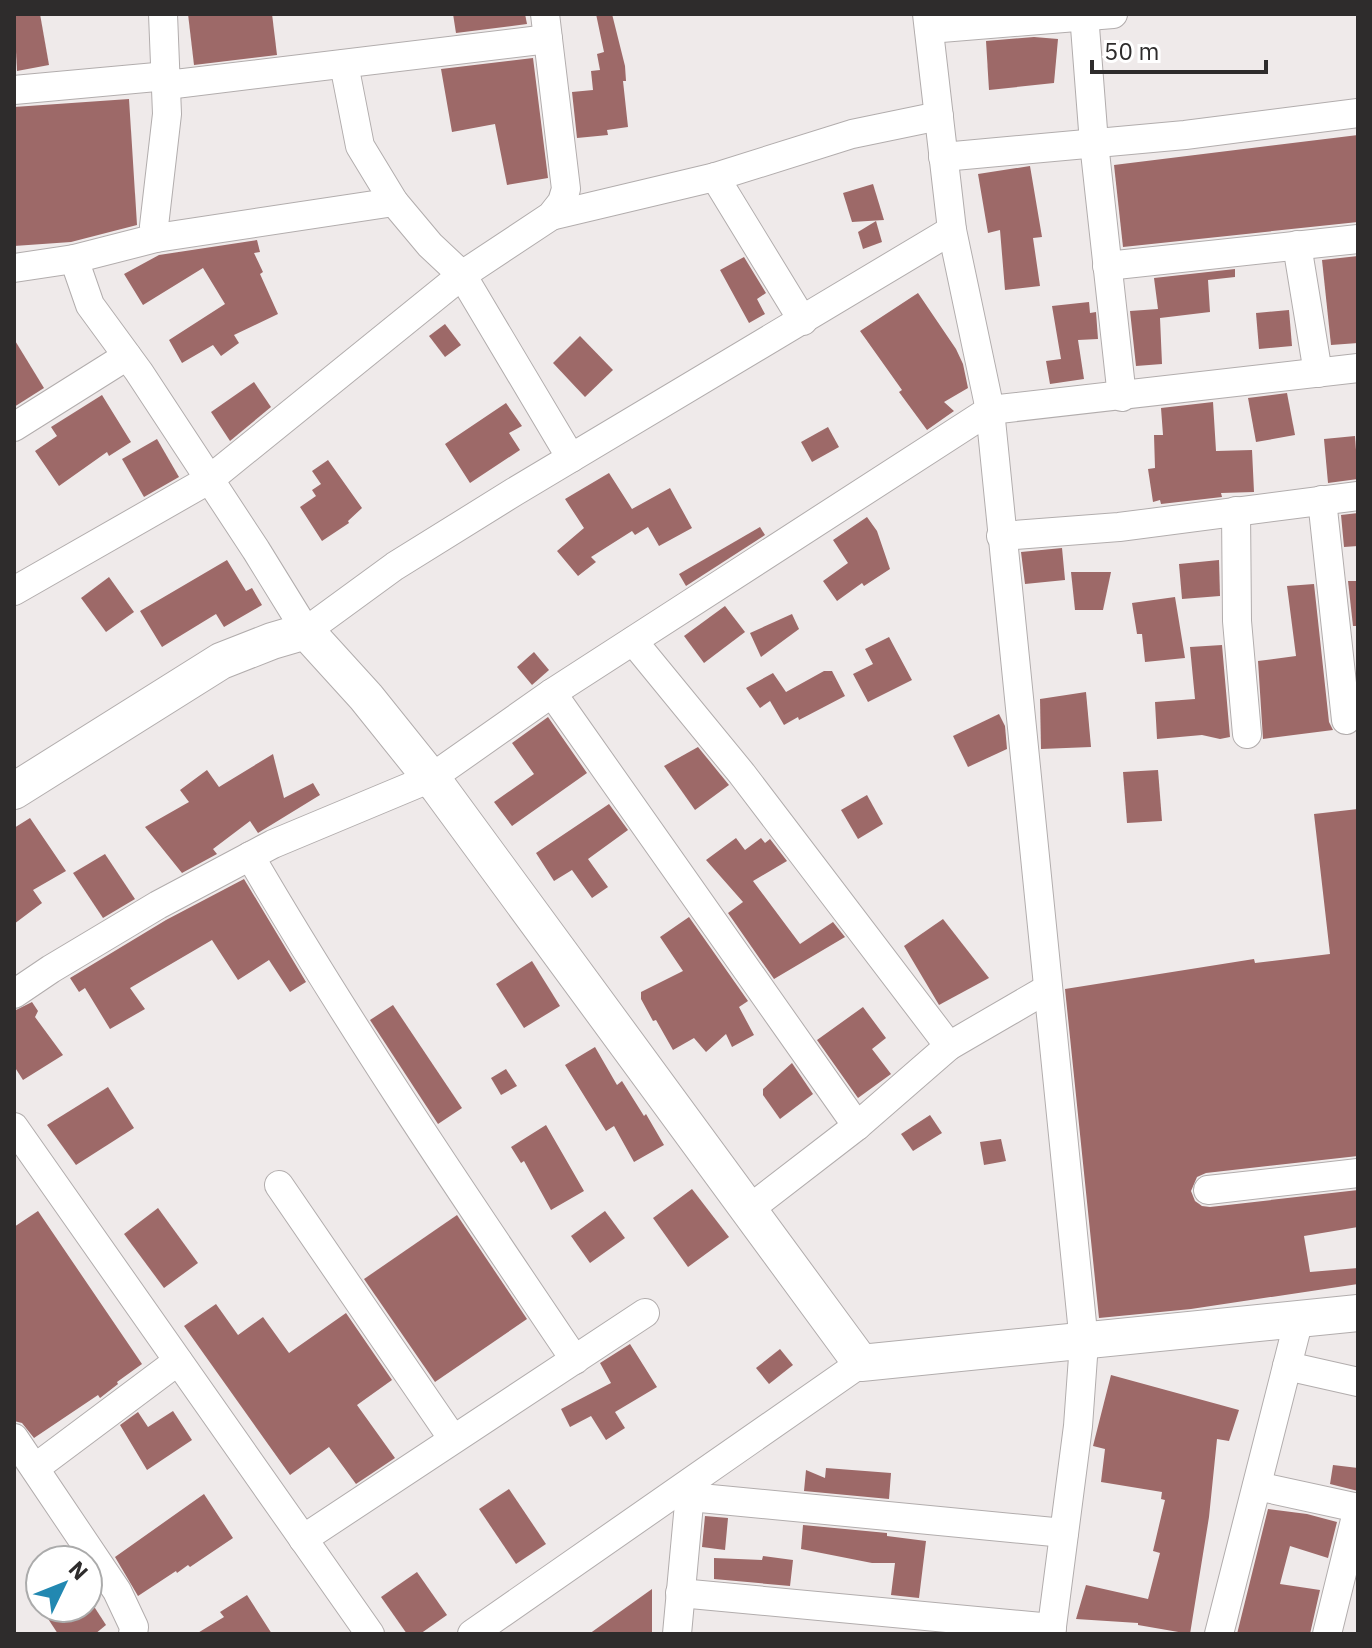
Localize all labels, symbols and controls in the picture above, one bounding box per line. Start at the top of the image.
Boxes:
scale bar [1092,24,1266,74]
text: 50 m [1104,35,1159,67]
north arrow [24,1544,104,1624]
text: N [63,1554,95,1586]

